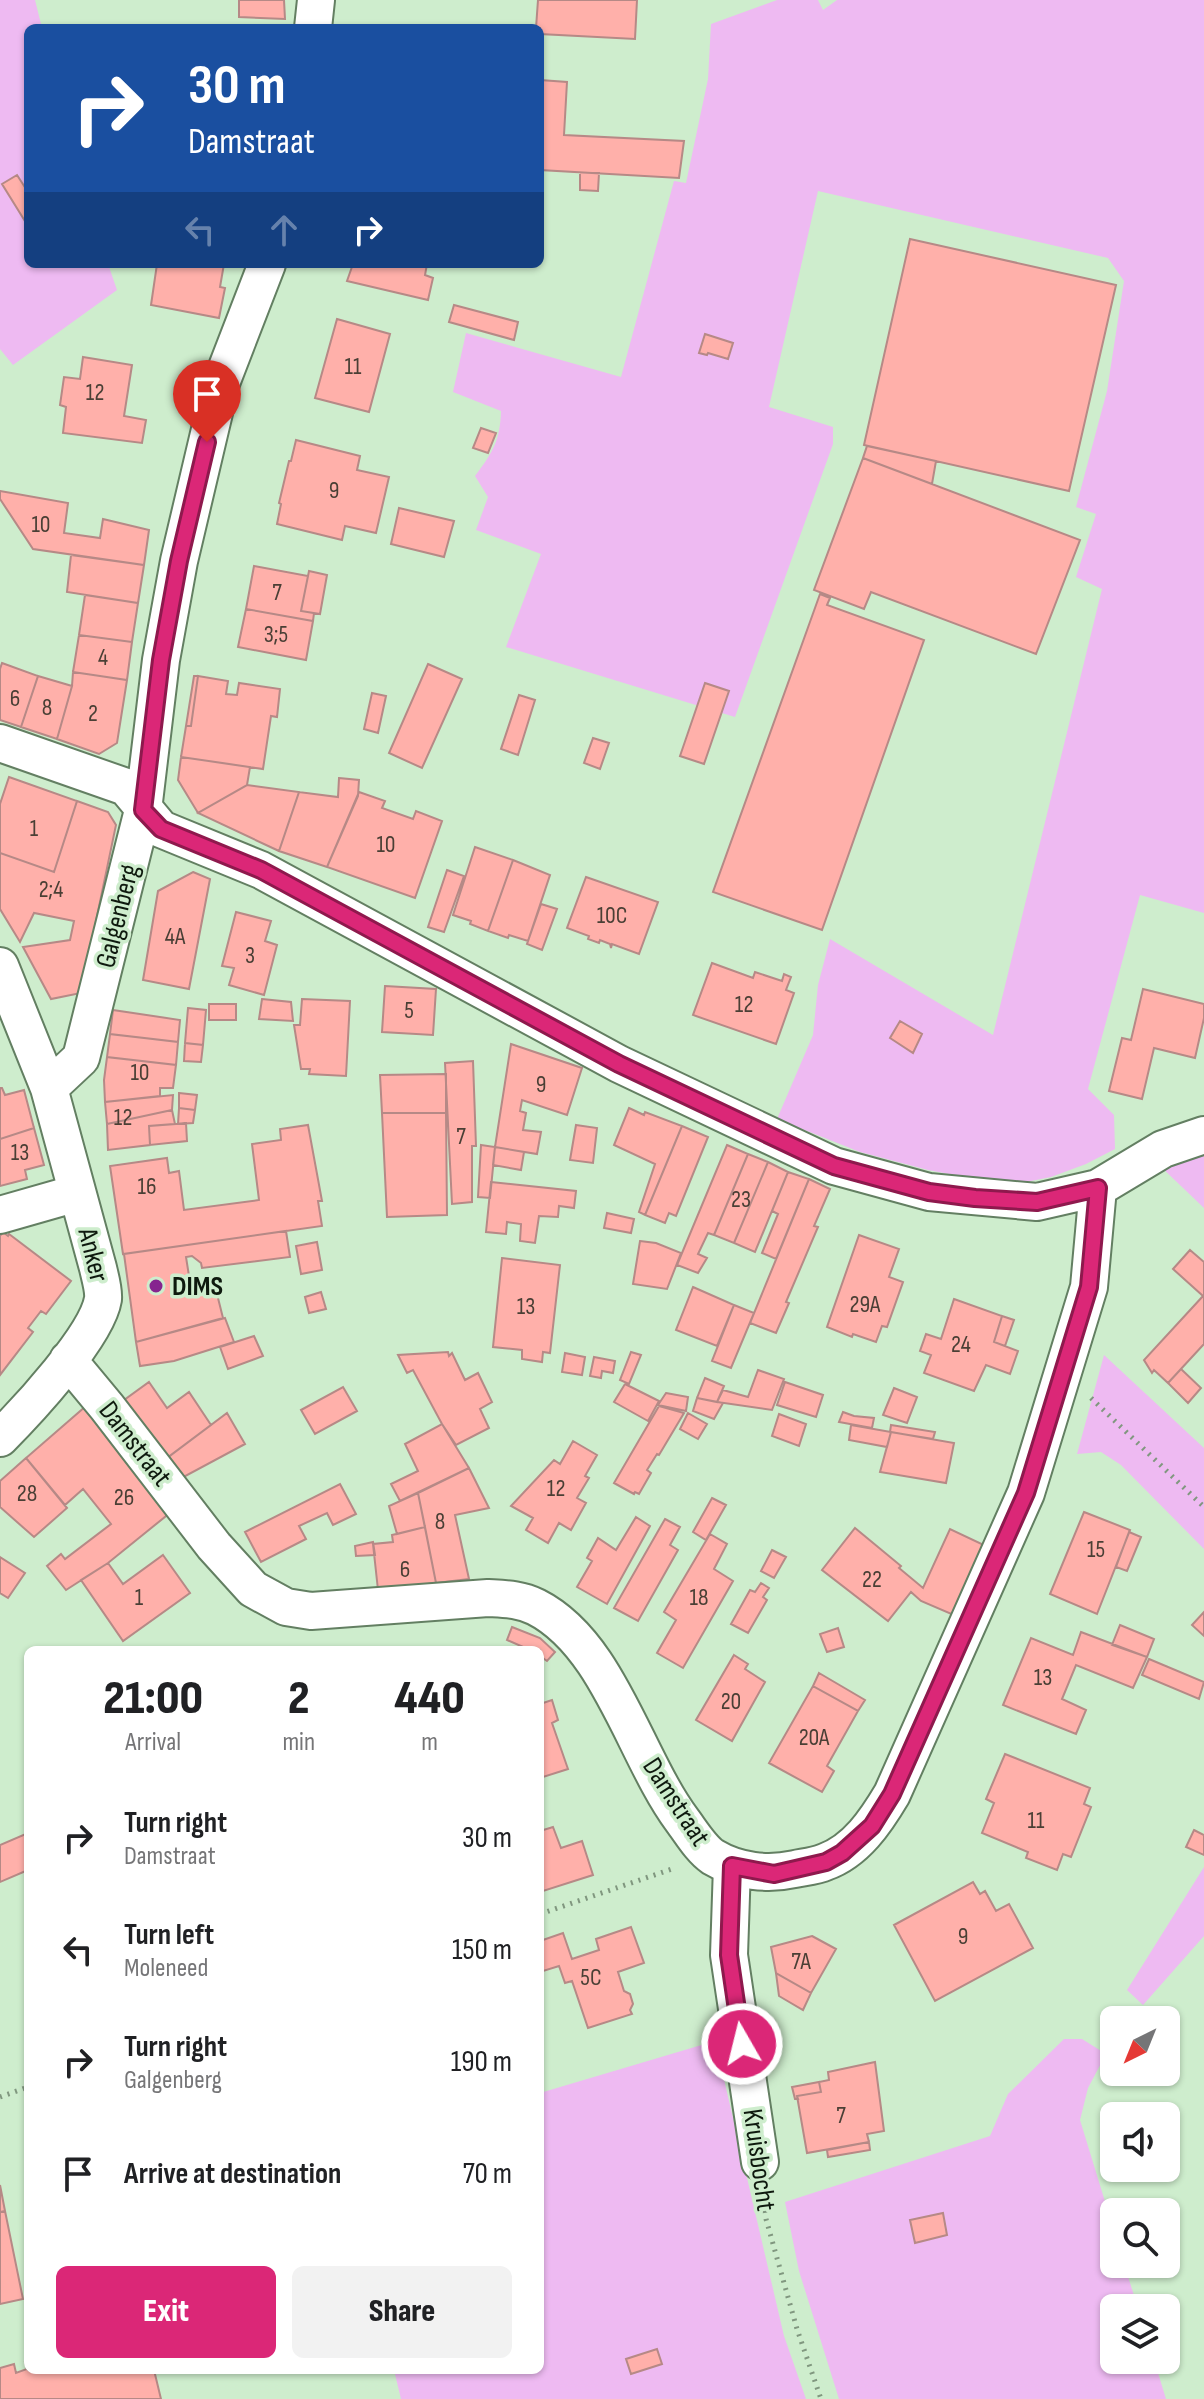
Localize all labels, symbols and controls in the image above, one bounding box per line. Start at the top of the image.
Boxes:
text: 30 m [188,53,286,120]
icon: right [56,56,160,160]
text: Damstraat [188,121,315,164]
icon: left [178,208,222,252]
icon: ahead [262,208,306,252]
icon: right [346,208,390,252]
house number: 11 [345,352,362,381]
pin [173,360,241,442]
icon: arrive [185,372,229,416]
house number: 12 [86,378,104,407]
house number: 9 [329,476,339,505]
house number: 10 [31,510,51,539]
house number: 7 [272,578,282,607]
house number: 3;5 [264,620,288,649]
house number: 4 [98,643,108,672]
house number: 6 [10,684,20,713]
house number: 8 [42,693,52,722]
house number: 2 [88,699,98,728]
house number: 1 [30,814,39,843]
house number: 10 [376,830,396,859]
street label: Galgenberg [89,861,147,971]
house number: 2;4 [39,875,63,904]
house number: 10C [597,901,627,930]
house number: 4A [165,922,186,951]
house number: 3 [245,941,255,970]
house number: 12 [735,990,753,1019]
house number: 5 [404,996,414,1025]
house number: 10 [130,1058,150,1087]
house number: 9 [536,1070,546,1099]
house number: 12 [114,1103,132,1132]
house number: 7 [456,1122,466,1151]
house number: 13 [11,1138,29,1167]
house number: 16 [138,1172,156,1201]
house number: 23 [731,1185,751,1214]
street label: Anker [70,1224,116,1285]
place label: DIMS [172,1270,223,1303]
marker: DIMS [147,1277,165,1295]
house number: 29A [850,1290,881,1319]
house number: 13 [517,1292,535,1321]
house number: 24 [951,1330,971,1359]
street label: Damstraat [92,1395,178,1493]
house number: 12 [547,1474,565,1503]
house number: 28 [17,1479,37,1508]
house number: 26 [114,1483,134,1512]
house number: 8 [435,1507,445,1536]
house number: 15 [1087,1535,1105,1564]
house number: 6 [400,1555,410,1584]
house number: 22 [862,1565,882,1594]
house number: 1 [135,1583,144,1612]
house number: 18 [690,1583,708,1612]
house number: 13 [1034,1663,1052,1692]
text: 21:00 [103,1670,203,1727]
text: 2 [288,1670,309,1727]
text: 440 [394,1670,465,1727]
house number: 20 [721,1687,741,1716]
house number: 20A [799,1723,830,1752]
text: Arrival [125,1727,181,1758]
text: min [282,1727,315,1758]
text: m [421,1727,438,1758]
street label: Damstraat [635,1752,717,1852]
text: Turn right [124,1805,227,1841]
house number: 11 [1028,1806,1045,1835]
icon: right [56,1816,100,1860]
text: 30 m [462,1820,512,1856]
text: Damstraat [124,1841,216,1872]
text: Turn left [124,1917,214,1953]
house number: 9 [958,1922,968,1951]
icon: left [56,1928,100,1972]
text: 150 m [452,1932,512,1968]
house number: 7A [791,1947,811,1976]
text: Moleneed [124,1953,208,1984]
house number: 5C [580,1963,602,1992]
position arrow [700,2002,784,2086]
north arrow [1100,2006,1180,2086]
map controls [1100,2006,1180,2374]
text: Turn right [124,2029,227,2065]
icon: right [56,2040,100,2084]
text: 190 m [451,2044,512,2080]
text: Galgenberg [124,2065,222,2096]
house number: 7 [836,2101,846,2130]
button: sound [1100,2102,1180,2182]
street label: Kruisbocht [736,2107,782,2213]
icon: arrive [56,2152,100,2196]
text: Arrive at destination [124,2156,341,2192]
text: 70 m [463,2156,512,2192]
button: search [1100,2198,1180,2278]
button: Exit [56,2266,276,2358]
button: Share [292,2266,512,2358]
button: layers [1100,2294,1180,2374]

